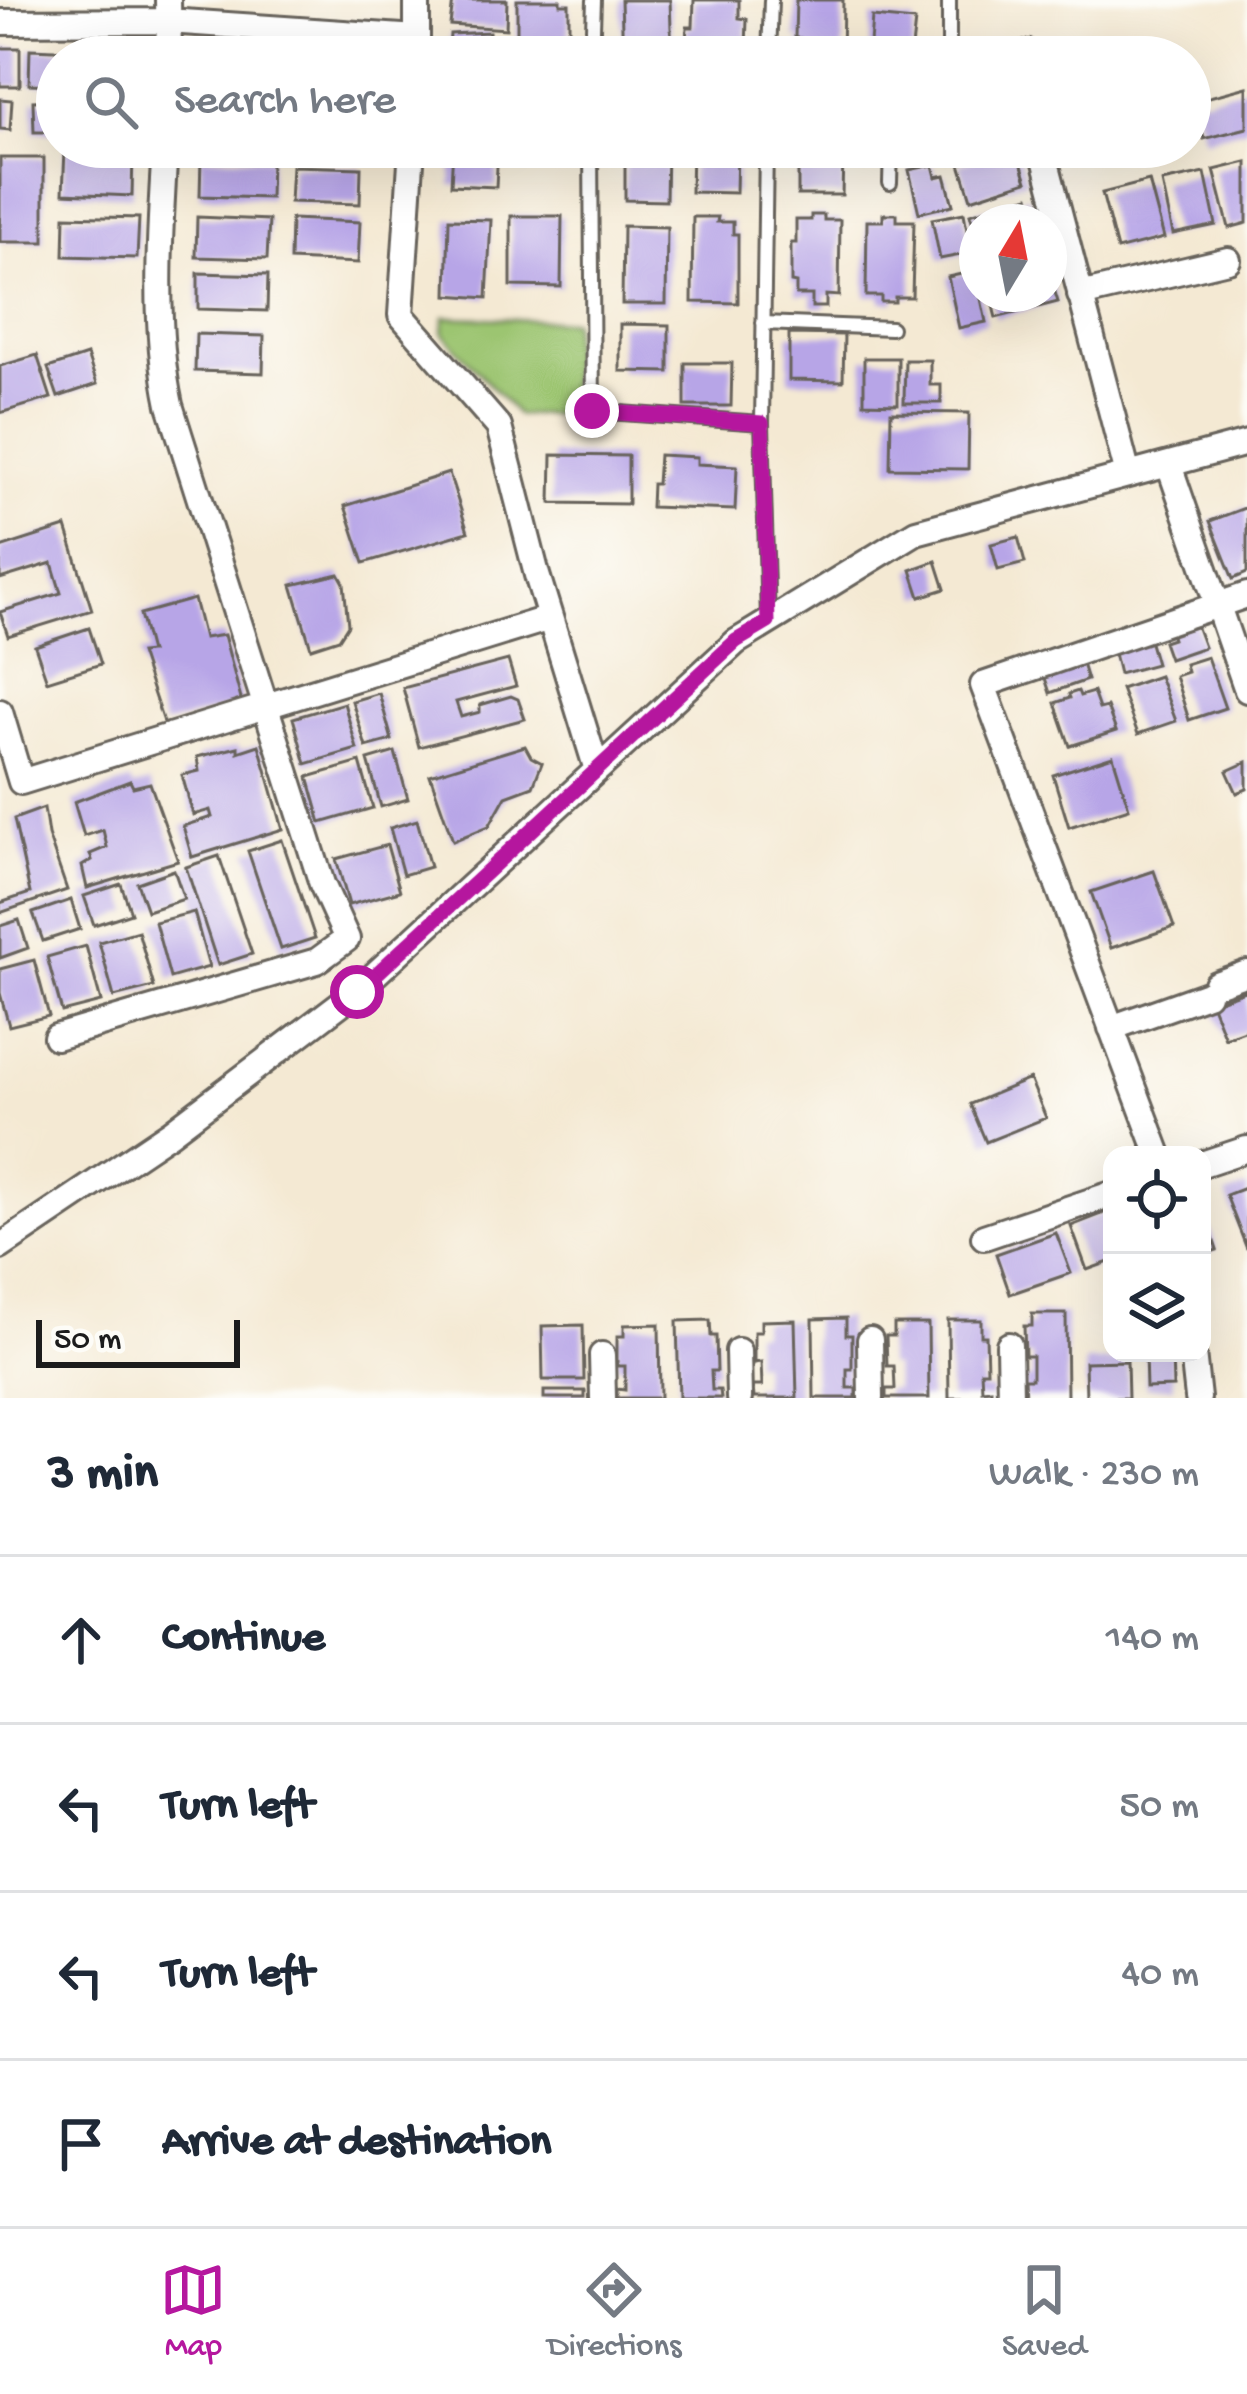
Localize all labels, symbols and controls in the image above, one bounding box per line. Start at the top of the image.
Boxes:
search box [36,36,1211,168]
icon: search [78,69,144,135]
text: Search here [174,76,396,129]
north arrow [959,204,1067,312]
route end [565,384,619,438]
route start [330,965,384,1019]
map controls [1103,1146,1211,1362]
button: locate [1103,1146,1211,1254]
button: layers [1103,1254,1211,1362]
scale bar [36,1314,240,1367]
text: 50 m [54,1322,121,1360]
text: 3 min [48,1446,158,1506]
text: Walk · 230 m [989,1453,1199,1499]
icon: ahead [48,1607,114,1673]
text: Continue [162,1613,325,1666]
text: 140 m [1106,1617,1199,1663]
icon: left [48,1775,114,1841]
text: Turn left [162,1781,314,1834]
text: 50 m [1119,1785,1199,1831]
icon: left [48,1943,114,2009]
text: Turn left [162,1949,314,2002]
text: 40 m [1121,1953,1199,1999]
icon: arrive [48,2111,114,2177]
text: Arrive at destination [162,2117,551,2170]
tab: Map [160,2257,226,2367]
tab: Directions [547,2257,681,2367]
tab: Saved [1002,2257,1087,2367]

